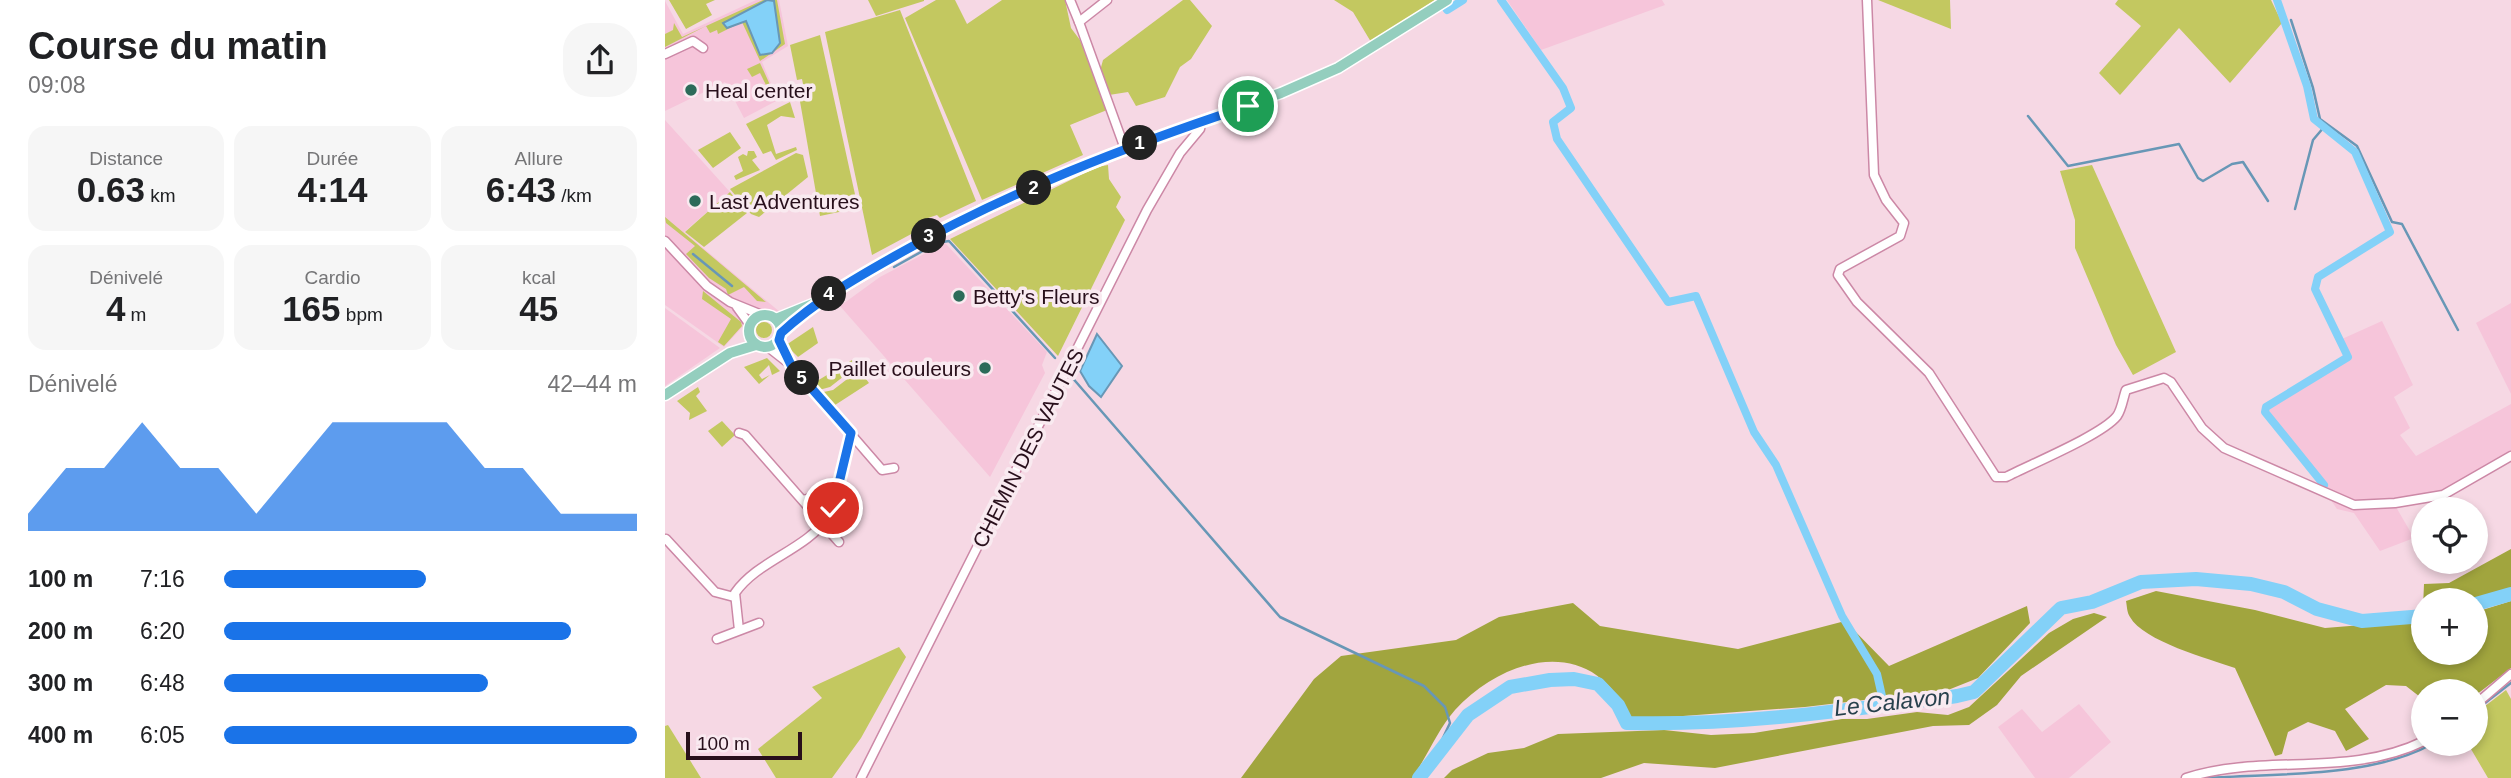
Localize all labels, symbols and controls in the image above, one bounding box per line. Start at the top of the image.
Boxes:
button: share [563,23,637,97]
text: Course du matin [28,25,328,67]
text: 09:08 [28,72,86,98]
pin [1218,76,1278,136]
place label: Heal center [705,79,812,102]
marker: Heal center [683,82,699,98]
icon: arrive [1229,87,1267,125]
pin: 1 [1123,125,1157,160]
text: 1 [1134,132,1145,153]
text: Distance [89,148,163,169]
text: Durée [307,148,358,169]
text: Allure [515,148,563,169]
text: 0.63 [77,170,145,209]
text: 4:14 [297,170,368,209]
text: 6:43 [486,170,556,209]
pin: 2 [1017,170,1051,206]
text: 2 [1028,177,1039,198]
text: km [145,185,176,206]
text: /km [556,185,592,206]
place label: Last Adventures [709,190,860,213]
marker: Last Adventures [687,193,703,209]
pin: 3 [911,218,947,254]
text: 3 [923,225,934,246]
text: Dénivelé [89,267,163,288]
text: Cardio [305,267,360,288]
text: kcal [522,267,556,288]
pin: 4 [811,276,847,312]
text: 4 [823,283,834,304]
place label: Betty's Fleurs [973,285,1100,308]
marker: Betty's Fleurs [951,288,967,304]
text: 4 [106,289,125,328]
text: 165 [282,289,341,328]
text: 45 [519,289,558,328]
text: m [125,304,146,325]
text: bpm [341,304,383,325]
street label: CHEMIN DES VAUTES [968,345,1088,551]
place label: Paillet couleurs [829,357,971,380]
pin: 5 [785,360,819,396]
marker: Paillet couleurs [977,360,993,376]
text: 5 [796,367,807,388]
text: Dénivelé [28,371,118,397]
text: 42–44 m [547,371,637,397]
pin [803,478,863,538]
icon: check [814,489,852,527]
map controls [2411,497,2488,756]
button: locate [2411,497,2488,574]
text: 100 m [28,566,93,592]
text: 7:16 [140,566,185,592]
button: + [2411,588,2488,665]
text: 200 m [28,618,93,644]
text: 6:20 [140,618,185,644]
text: 300 m [28,670,93,696]
text: 6:48 [140,670,185,696]
button: − [2411,679,2488,756]
water label: Le Calavon [1833,683,1951,721]
text: 400 m [28,722,93,748]
text: 6:05 [140,722,185,748]
scale bar [686,729,801,761]
text: 100 m [697,733,750,754]

